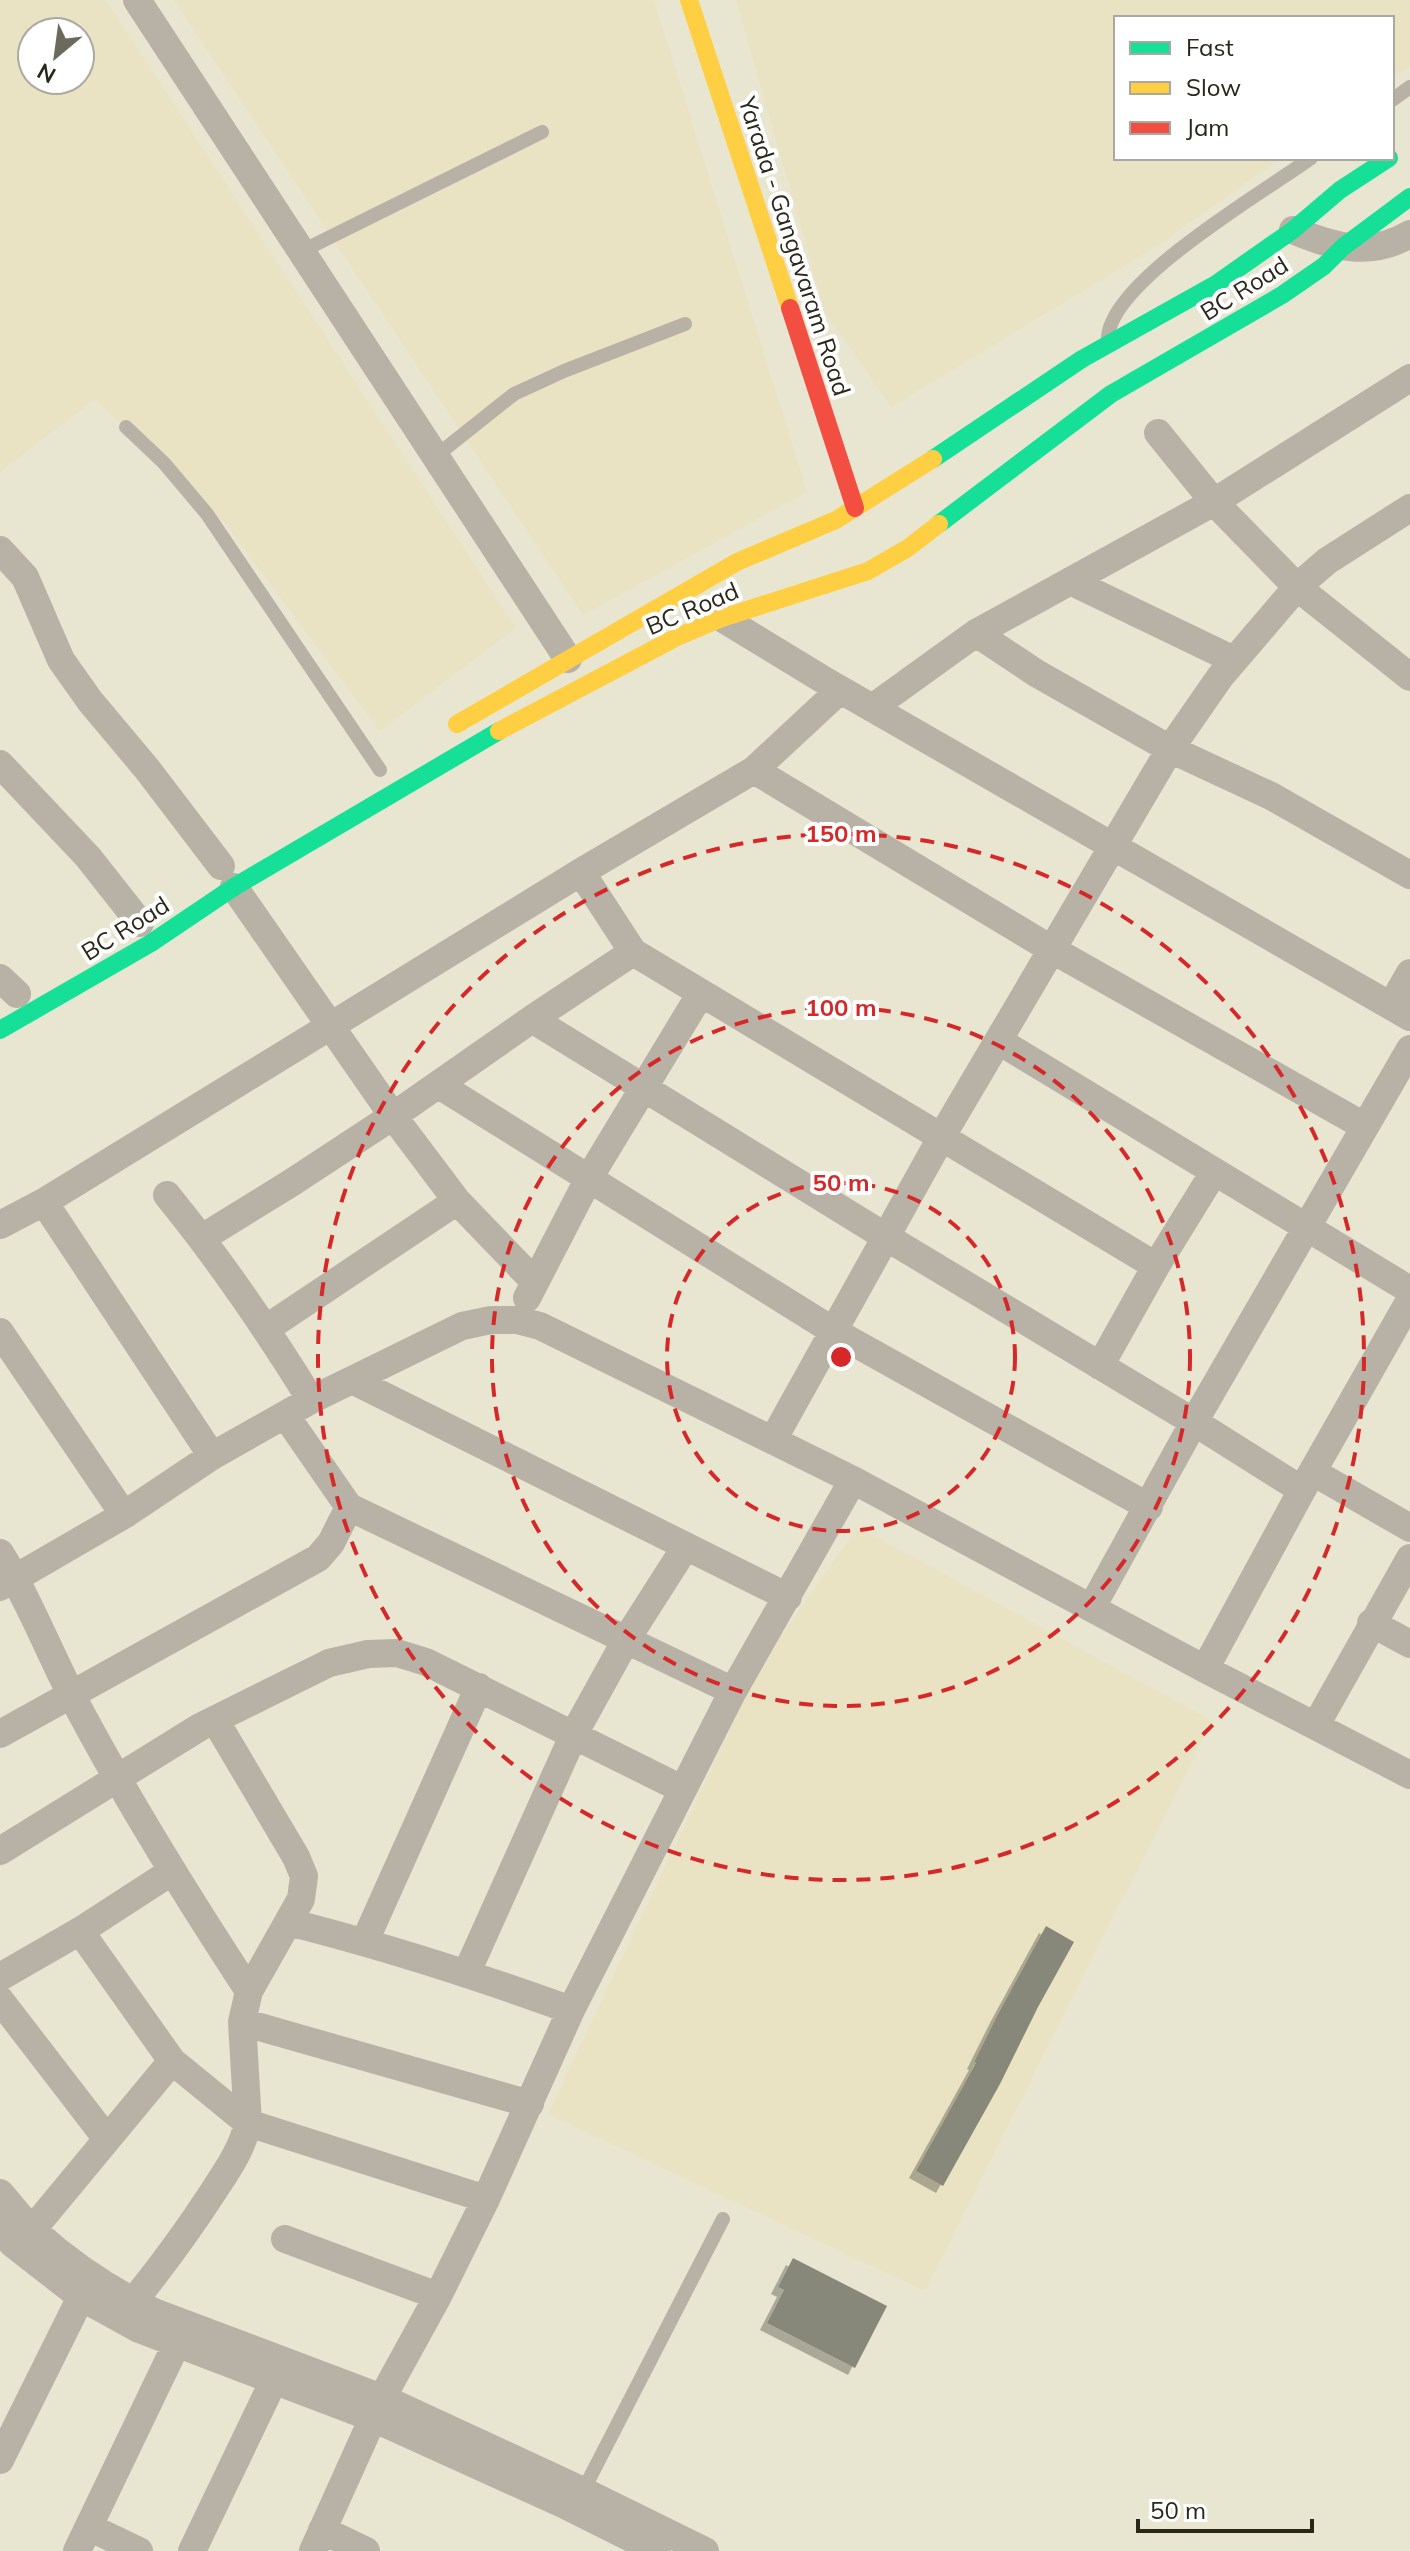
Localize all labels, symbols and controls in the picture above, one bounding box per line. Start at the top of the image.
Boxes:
north arrow [16,16,96,96]
legend [1114,16,1394,160]
text: Fast [1186,32,1234,62]
text: N [32,57,60,90]
text: Slow [1186,72,1241,102]
street label: Yarada - Gangavaram Road [732,92,858,399]
text: Jam [1186,112,1229,142]
street label: BC Road [1195,249,1293,327]
street label: BC Road [641,575,743,641]
text: 150 m [805,818,877,848]
street label: BC Road [76,889,174,967]
text: 100 m [805,992,877,1022]
text: 50 m [813,1167,869,1197]
centre of rings [827,1343,855,1371]
scale bar [1138,2483,1312,2533]
text: 50 m [1150,2495,1206,2525]

